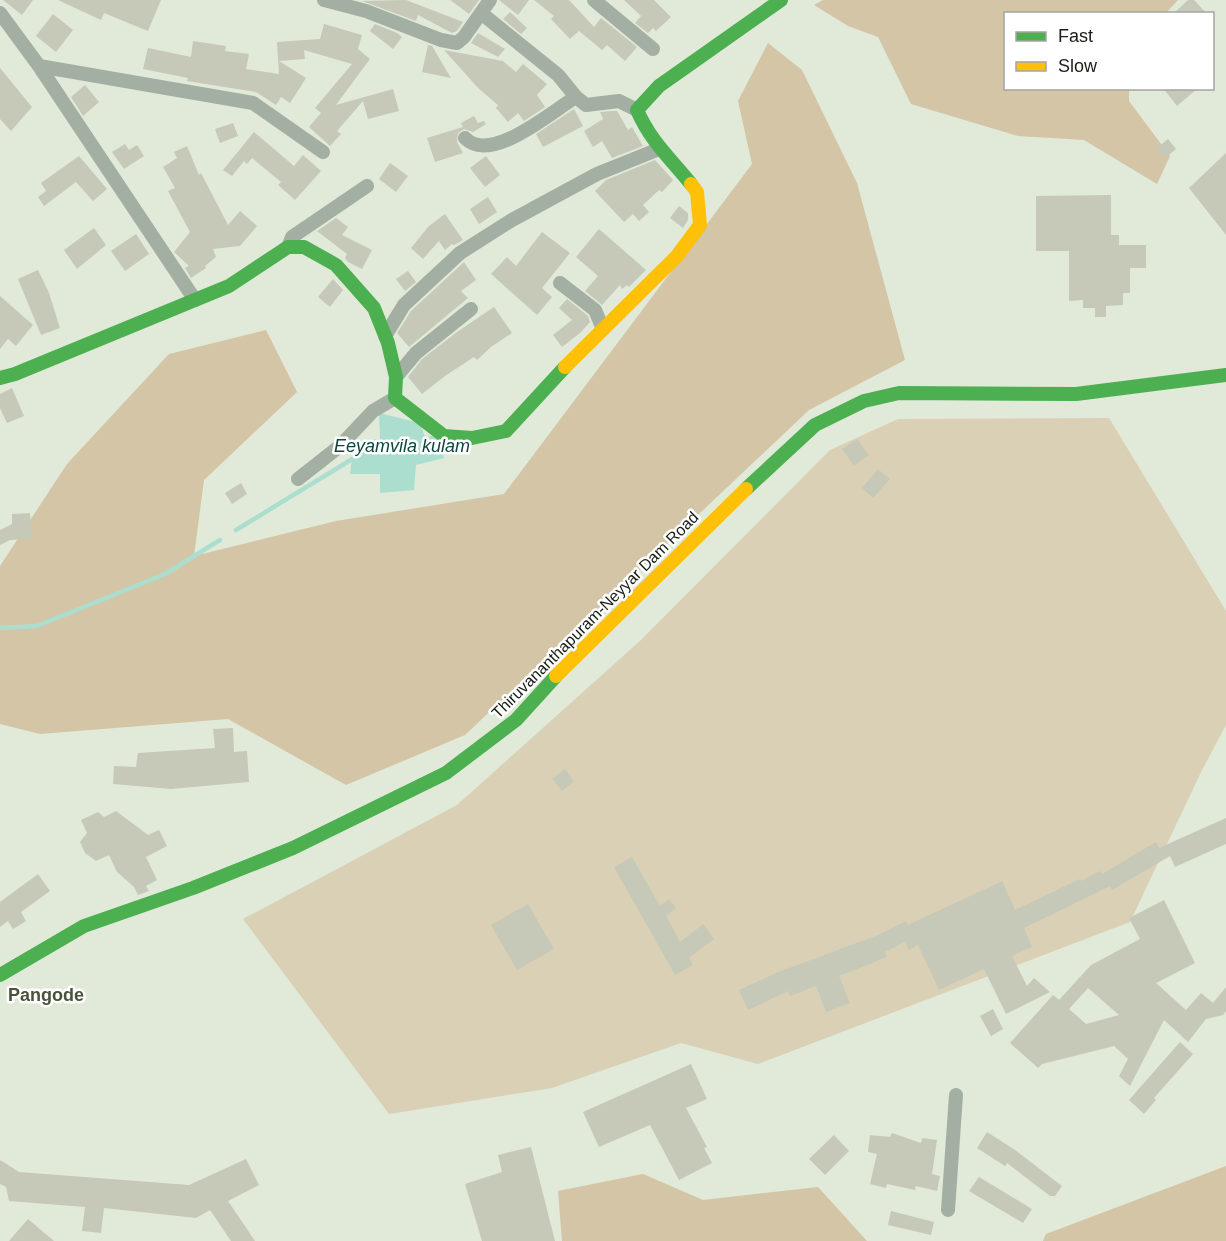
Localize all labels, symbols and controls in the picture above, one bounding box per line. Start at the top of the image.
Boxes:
legend [1004,12,1214,90]
text: Fast [1058,26,1093,46]
text: Slow [1058,56,1098,76]
water label: Eeyamvila kulam [334,436,470,456]
street label: Thiruvananthapuram-Neyyar Dam Road [488,508,702,722]
district label: Pangode [8,985,84,1005]

